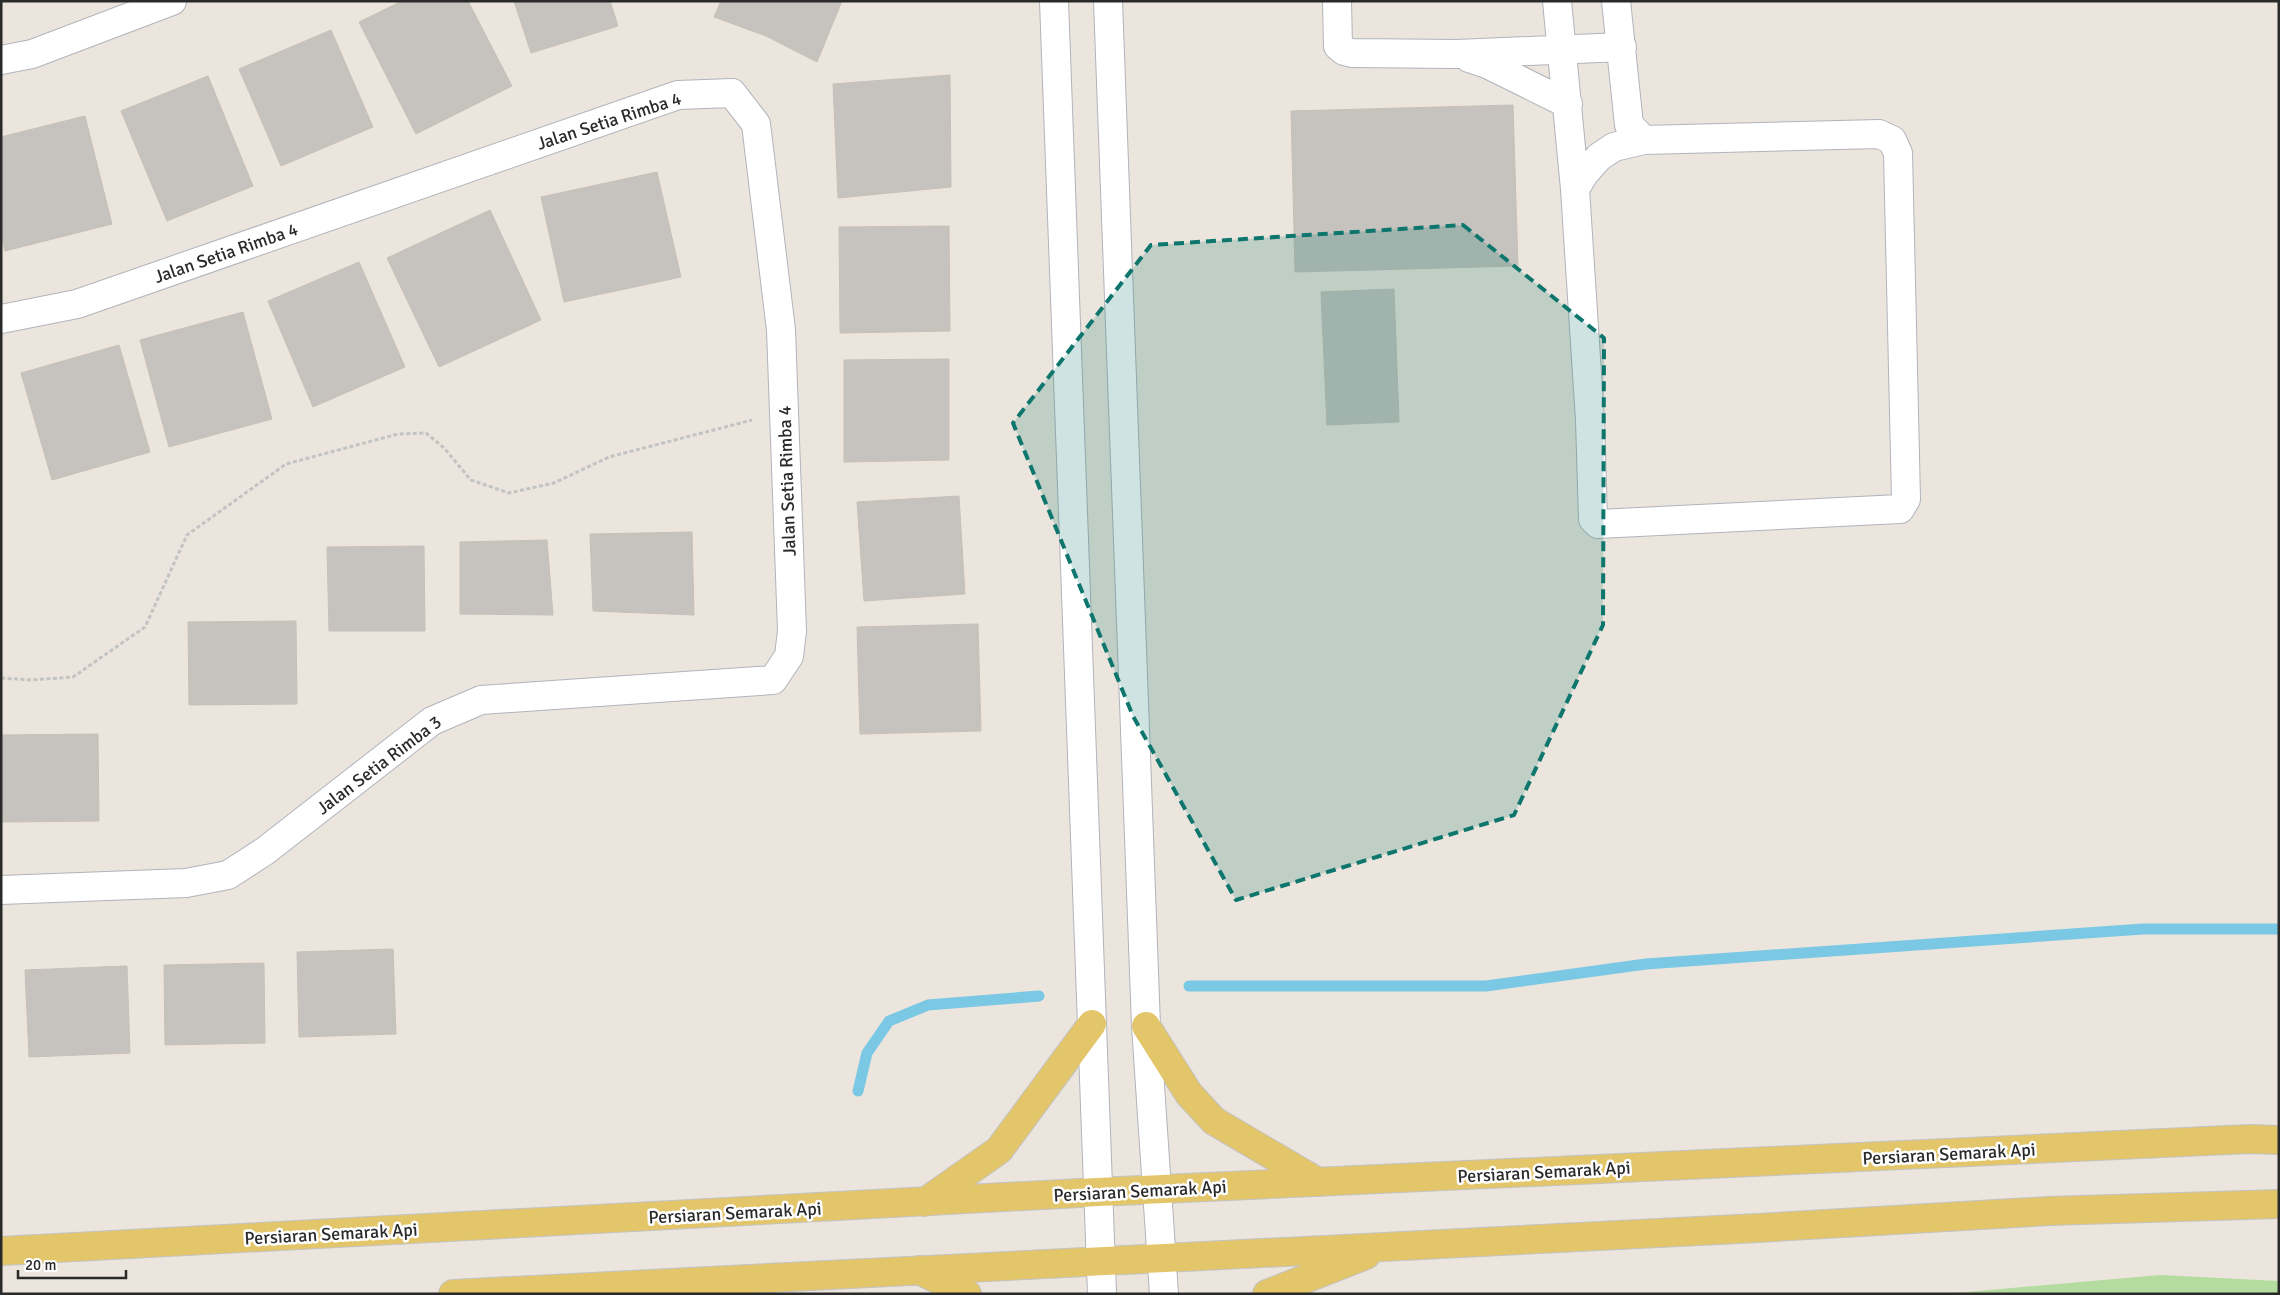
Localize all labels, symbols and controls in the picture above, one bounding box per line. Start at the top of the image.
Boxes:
street label: Jalan Setia Rimba 4 [534,87,684,155]
street label: Jalan Setia Rimba 4 [151,218,301,288]
street label: Jalan Setia Rimba 4 [773,405,801,557]
street label: Jalan Setia Rimba 3 [312,711,446,819]
street label: Persiaran Semarak Api [1862,1138,2036,1170]
street label: Persiaran Semarak Api [1457,1156,1631,1188]
street label: Persiaran Semarak Api [1053,1175,1227,1207]
street label: Persiaran Semarak Api [648,1197,822,1229]
street label: Persiaran Semarak Api [244,1218,418,1250]
scale bar [18,1248,125,1280]
text: 20 m [25,1256,56,1274]

